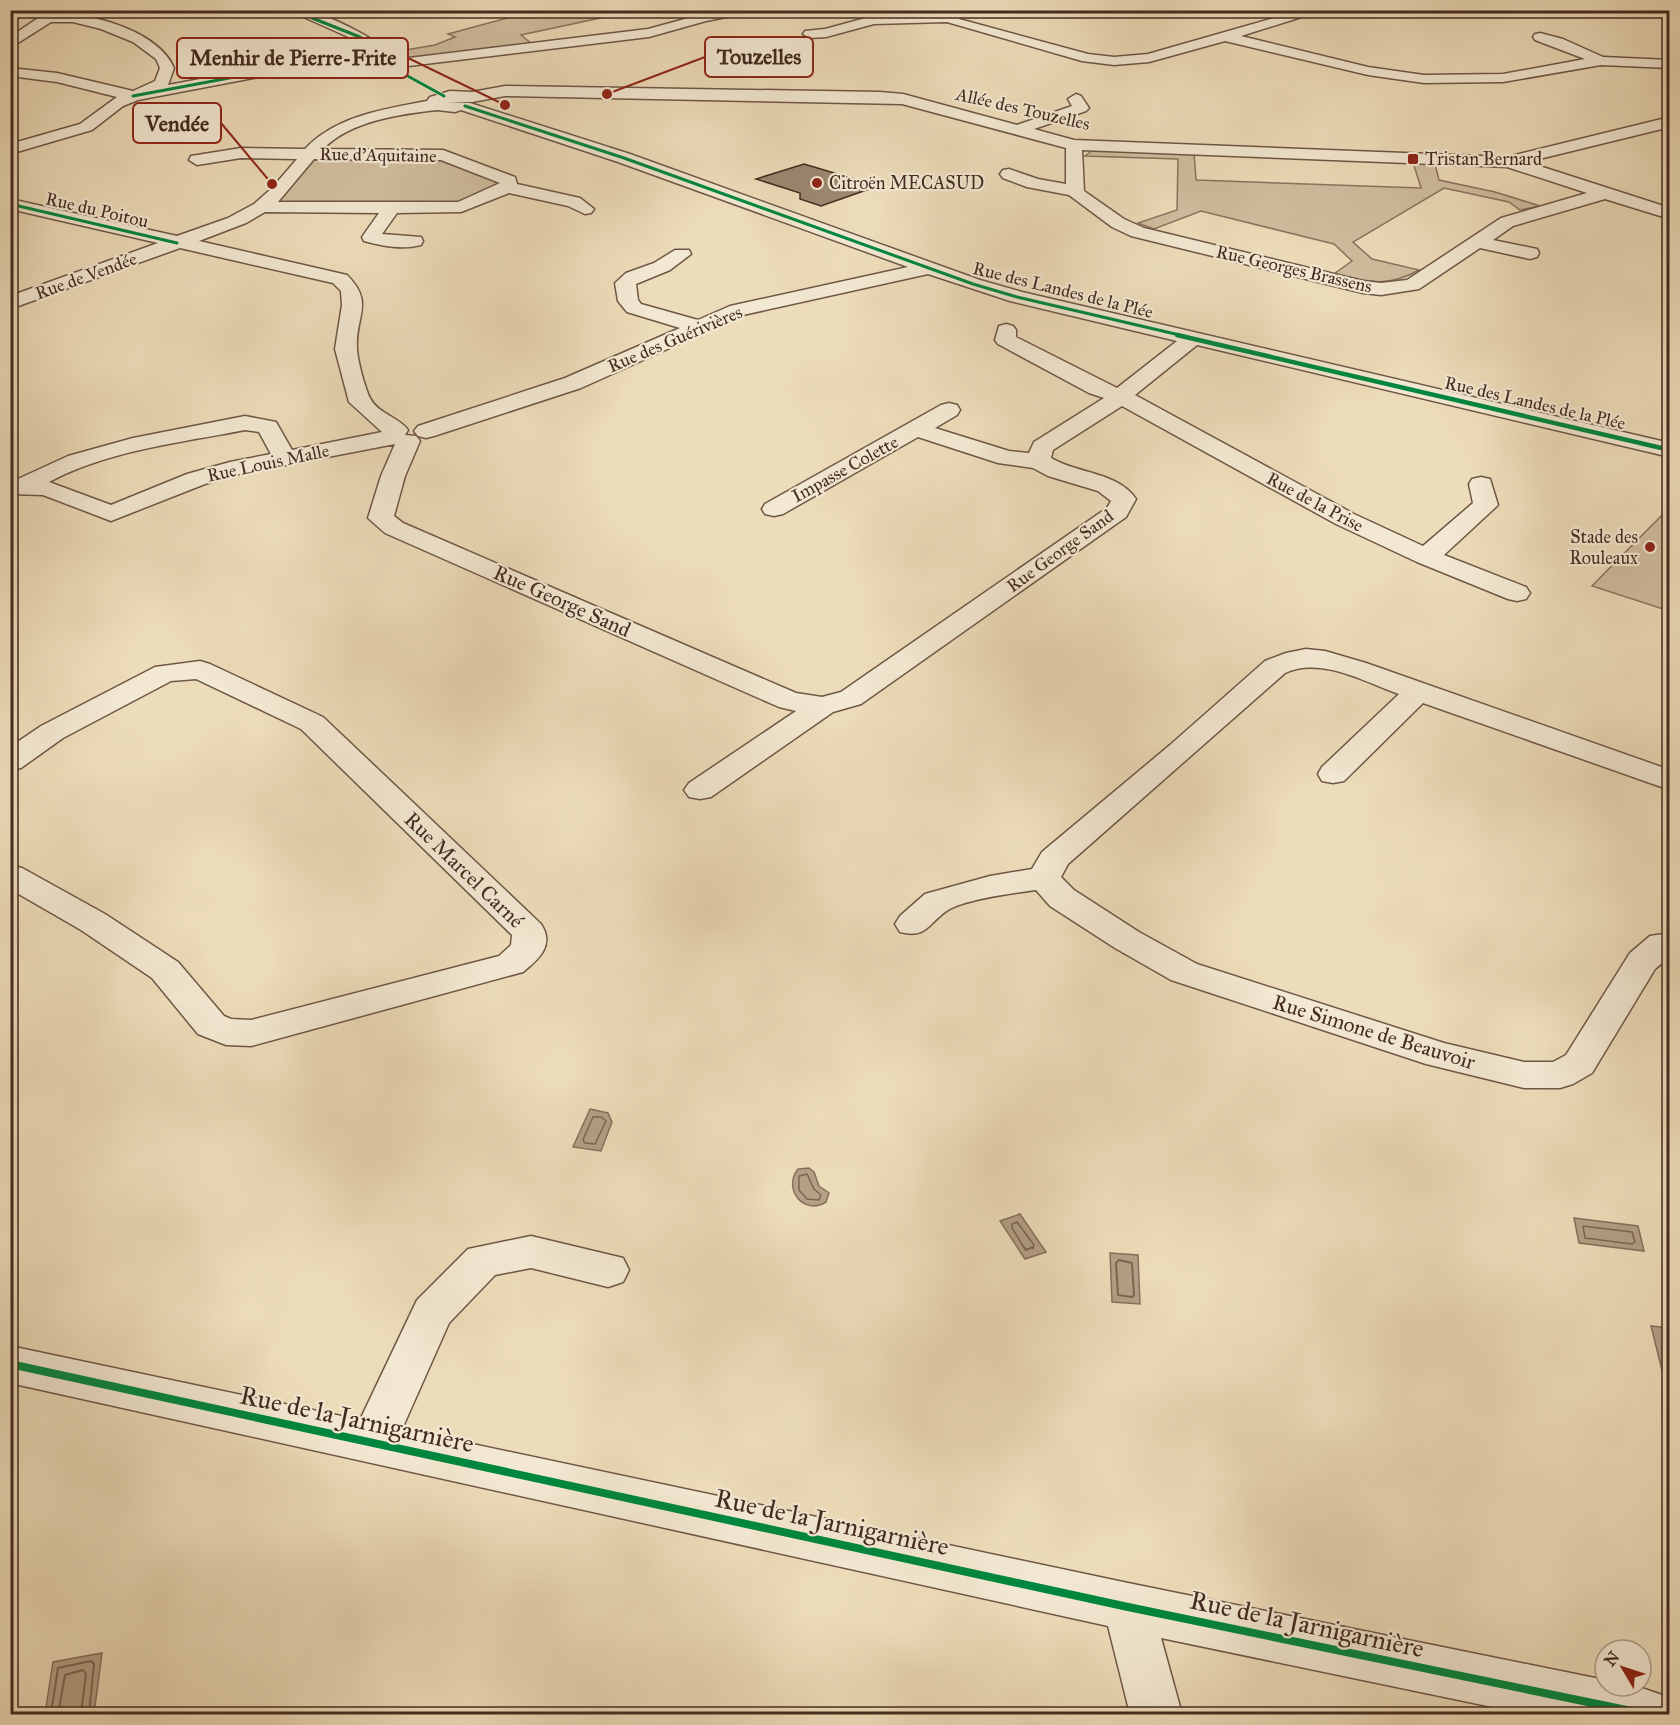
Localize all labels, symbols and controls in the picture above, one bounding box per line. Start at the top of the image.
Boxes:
callout: Touzelles [705,37,813,77]
callout: Menhir de Pierre-Frite [177,38,408,78]
text: Touzelles [716,43,801,70]
text: Menhir de Pierre-Frite [190,44,396,71]
street label: Allée des Touzelles [953,83,1092,135]
callout: Vendée [133,103,221,143]
text: Vendée [144,110,209,137]
street label: Rue d'Aquitaine [319,143,437,168]
place label: Tristan Bernard [1425,148,1542,170]
marker: Tristan Bernard [1406,152,1420,166]
place label: Citroën MECASUD [829,172,984,194]
marker: Citroën MECASUD [810,176,824,190]
street label: Rue du Poitou [43,187,151,233]
street label: Rue Georges Brassens [1214,240,1374,299]
street label: Rue de Vendée [32,247,140,305]
street label: Rue des Landes de la Plée [971,257,1155,323]
street label: Rue des Guérivières [604,301,746,377]
street label: Rue des Landes de la Plée [1442,371,1628,435]
street label: Impasse Colette [788,431,902,507]
street label: Rue Louis Malle [205,439,331,487]
street label: Rue de la Prise [1263,467,1367,537]
street label: Rue George Sand [1002,505,1118,598]
place label: Stade des Rouleaux [1569,526,1638,569]
marker: Stade des Rouleaux [1643,540,1657,554]
street label: Rue George Sand [489,559,635,643]
street label: Rue Marcel Carné [399,806,529,934]
street label: Rue Simone de Beauvoir [1270,989,1479,1075]
street label: Rue de la Jarnigarnière [237,1379,477,1459]
street label: Rue de la Jarnigarnière [712,1482,952,1562]
street label: Rue de la Jarnigarnière [1187,1584,1427,1664]
north arrow [1593,1638,1653,1698]
text: N [1600,1647,1624,1670]

